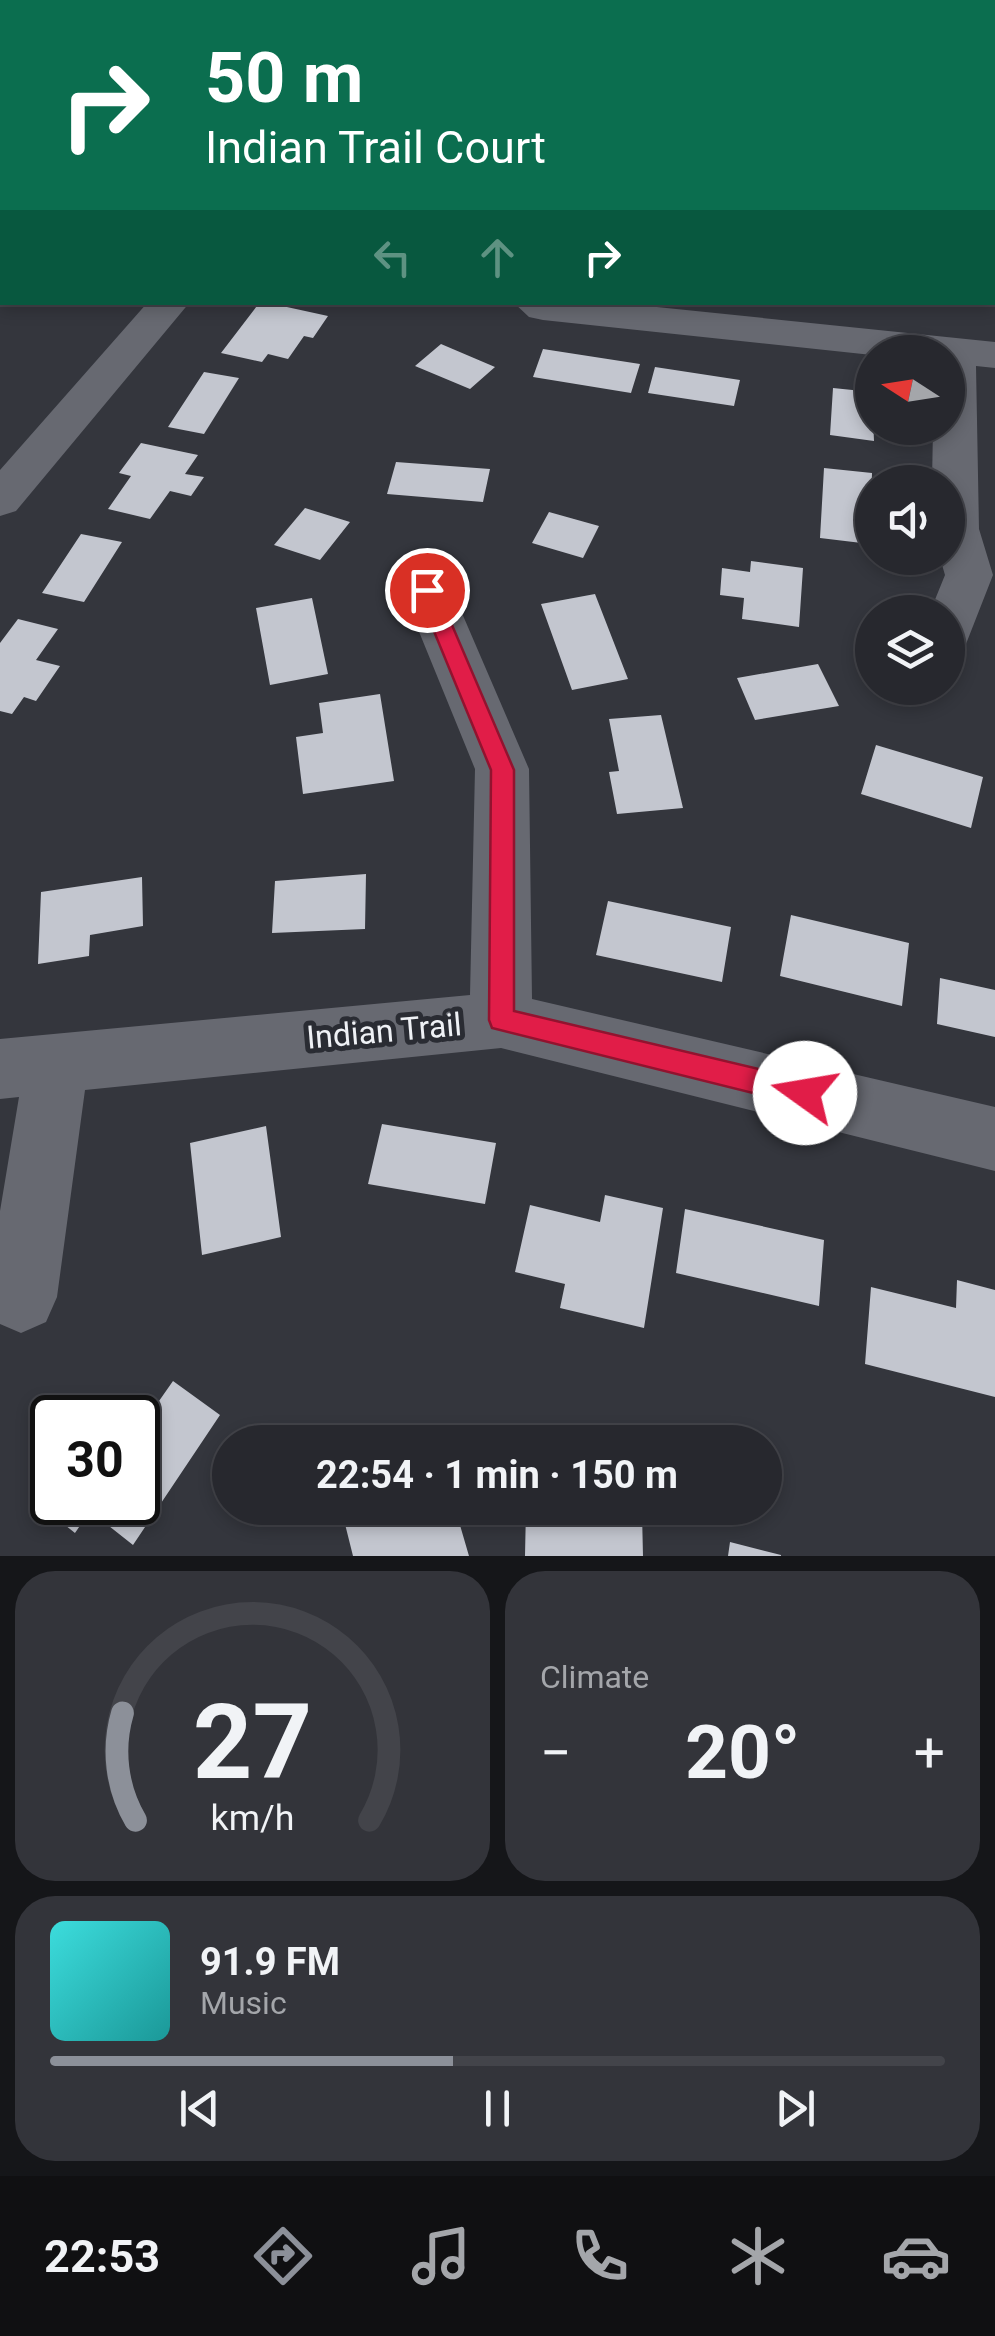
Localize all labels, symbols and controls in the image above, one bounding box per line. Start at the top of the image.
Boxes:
text: 50 m [205,37,363,119]
icon: right [40,40,170,170]
text: Indian Trail Court [205,121,546,174]
icon: left [365,230,420,285]
icon: ahead [470,230,525,285]
icon: right [575,230,630,285]
north arrow [855,335,965,445]
map controls [855,335,965,705]
button: sound [855,465,965,575]
pin [385,548,470,633]
icon: arrive [400,563,455,618]
button: layers [855,595,965,705]
street label: Indian Trail [305,1005,463,1057]
position arrow [753,1041,857,1145]
speed limit sign: 30 [30,1395,160,1525]
text: 22:54 · 1 min · 150 m [316,1453,678,1497]
text: Climate [540,1658,649,1696]
text: 27 [193,1682,312,1803]
text: 20° [685,1708,800,1796]
text: − [540,1721,571,1785]
text: + [914,1721,945,1785]
text: km/h [211,1797,294,1839]
text: 91.9 FM [200,1940,340,1984]
text: Music [200,1984,287,2022]
icon: previous [172,2081,227,2136]
icon: pause [470,2081,525,2136]
icon: next [768,2081,823,2136]
icon: directions [248,2221,318,2291]
icon: music [406,2221,476,2291]
icon: phone [565,2221,635,2291]
icon: climate [723,2221,793,2291]
icon: car [881,2221,951,2291]
text: 22:53 [44,2230,160,2283]

